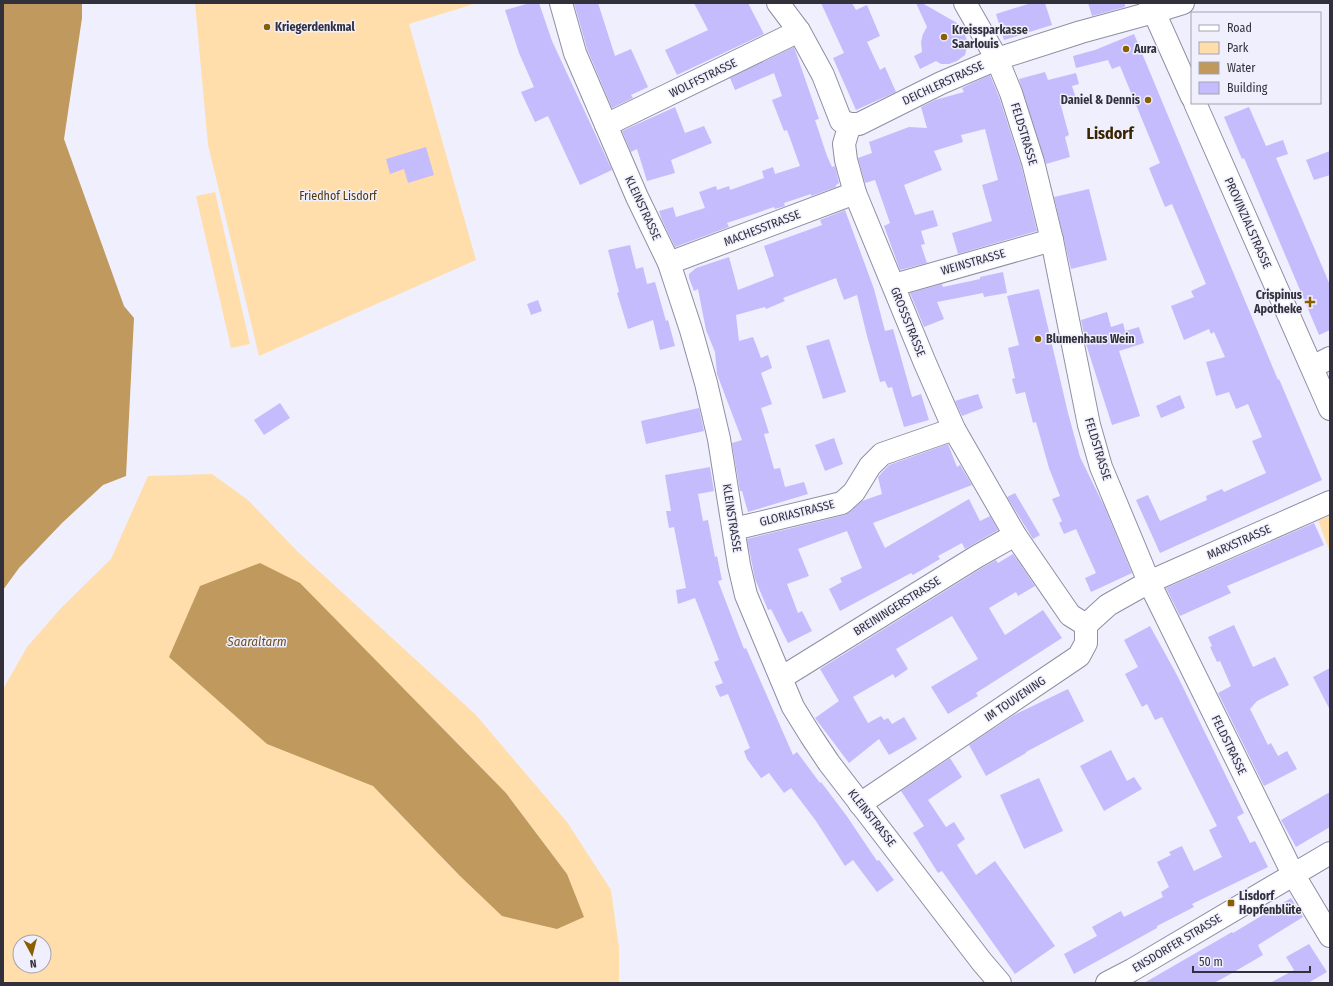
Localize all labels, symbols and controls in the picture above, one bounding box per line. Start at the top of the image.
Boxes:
legend [1191,12,1321,104]
place label: Kriegerdenkmal [275,20,355,34]
text: Road [1227,21,1252,35]
marker: Kriegerdenkmal [262,22,272,32]
place label: Kreissparkasse Saarlouis [952,23,1028,51]
marker: Kreissparkasse Saarlouis [939,32,949,42]
text: Park [1227,41,1249,55]
place label: Aura [1133,42,1157,56]
marker: Aura [1121,44,1131,54]
street label: WOLFFSTRASSE [667,55,739,100]
street label: DEICHLERSTRASSE [900,58,986,108]
text: Water [1227,61,1256,75]
text: Building [1227,81,1268,95]
place label: Daniel & Dennis [1061,93,1141,107]
marker: Daniel & Dennis [1143,95,1153,105]
street label: FELDSTRASSE [1008,101,1040,167]
district label: Lisdorf [1087,124,1135,143]
street label: KLEINSTRASSE [622,174,664,243]
street label: PROVINZIALSTRASSE [1222,175,1275,271]
park label: Friedhof Lisdorf [299,189,378,203]
street label: MACHESSTRASSE [722,207,803,249]
street label: WEINSTRASSE [939,246,1007,278]
street label: GROSSSTRASSE [888,285,928,359]
place label: Crispinus Apotheke [1253,288,1303,316]
marker: Crispinus Apotheke [1305,297,1315,307]
place label: Blumenhaus Wein [1046,332,1135,346]
marker: Blumenhaus Wein [1033,334,1043,344]
street label: FELDSTRASSE [1082,416,1114,482]
street label: KLEINSTRASSE [720,483,744,554]
street label: GLORIASTRASSE [758,497,836,529]
street label: MARXSTRASSE [1205,522,1274,562]
street label: BREININGERSTRASSE [851,573,943,638]
water label: Saaraltarm [226,634,287,649]
street label: IM TOUVENING [982,673,1048,725]
street label: FELDSTRASSE [1209,713,1250,777]
street label: KLEINSTRASSE [845,786,899,850]
place label: Lisdorf Hopfenblüte [1239,889,1301,917]
marker: Lisdorf Hopfenblüte [1226,898,1236,908]
street label: ENSDORFER STRASSE [1130,911,1224,975]
north arrow [12,934,52,974]
scale bar [1193,948,1310,974]
text: 50 m [1199,955,1223,969]
text: N [29,957,37,970]

